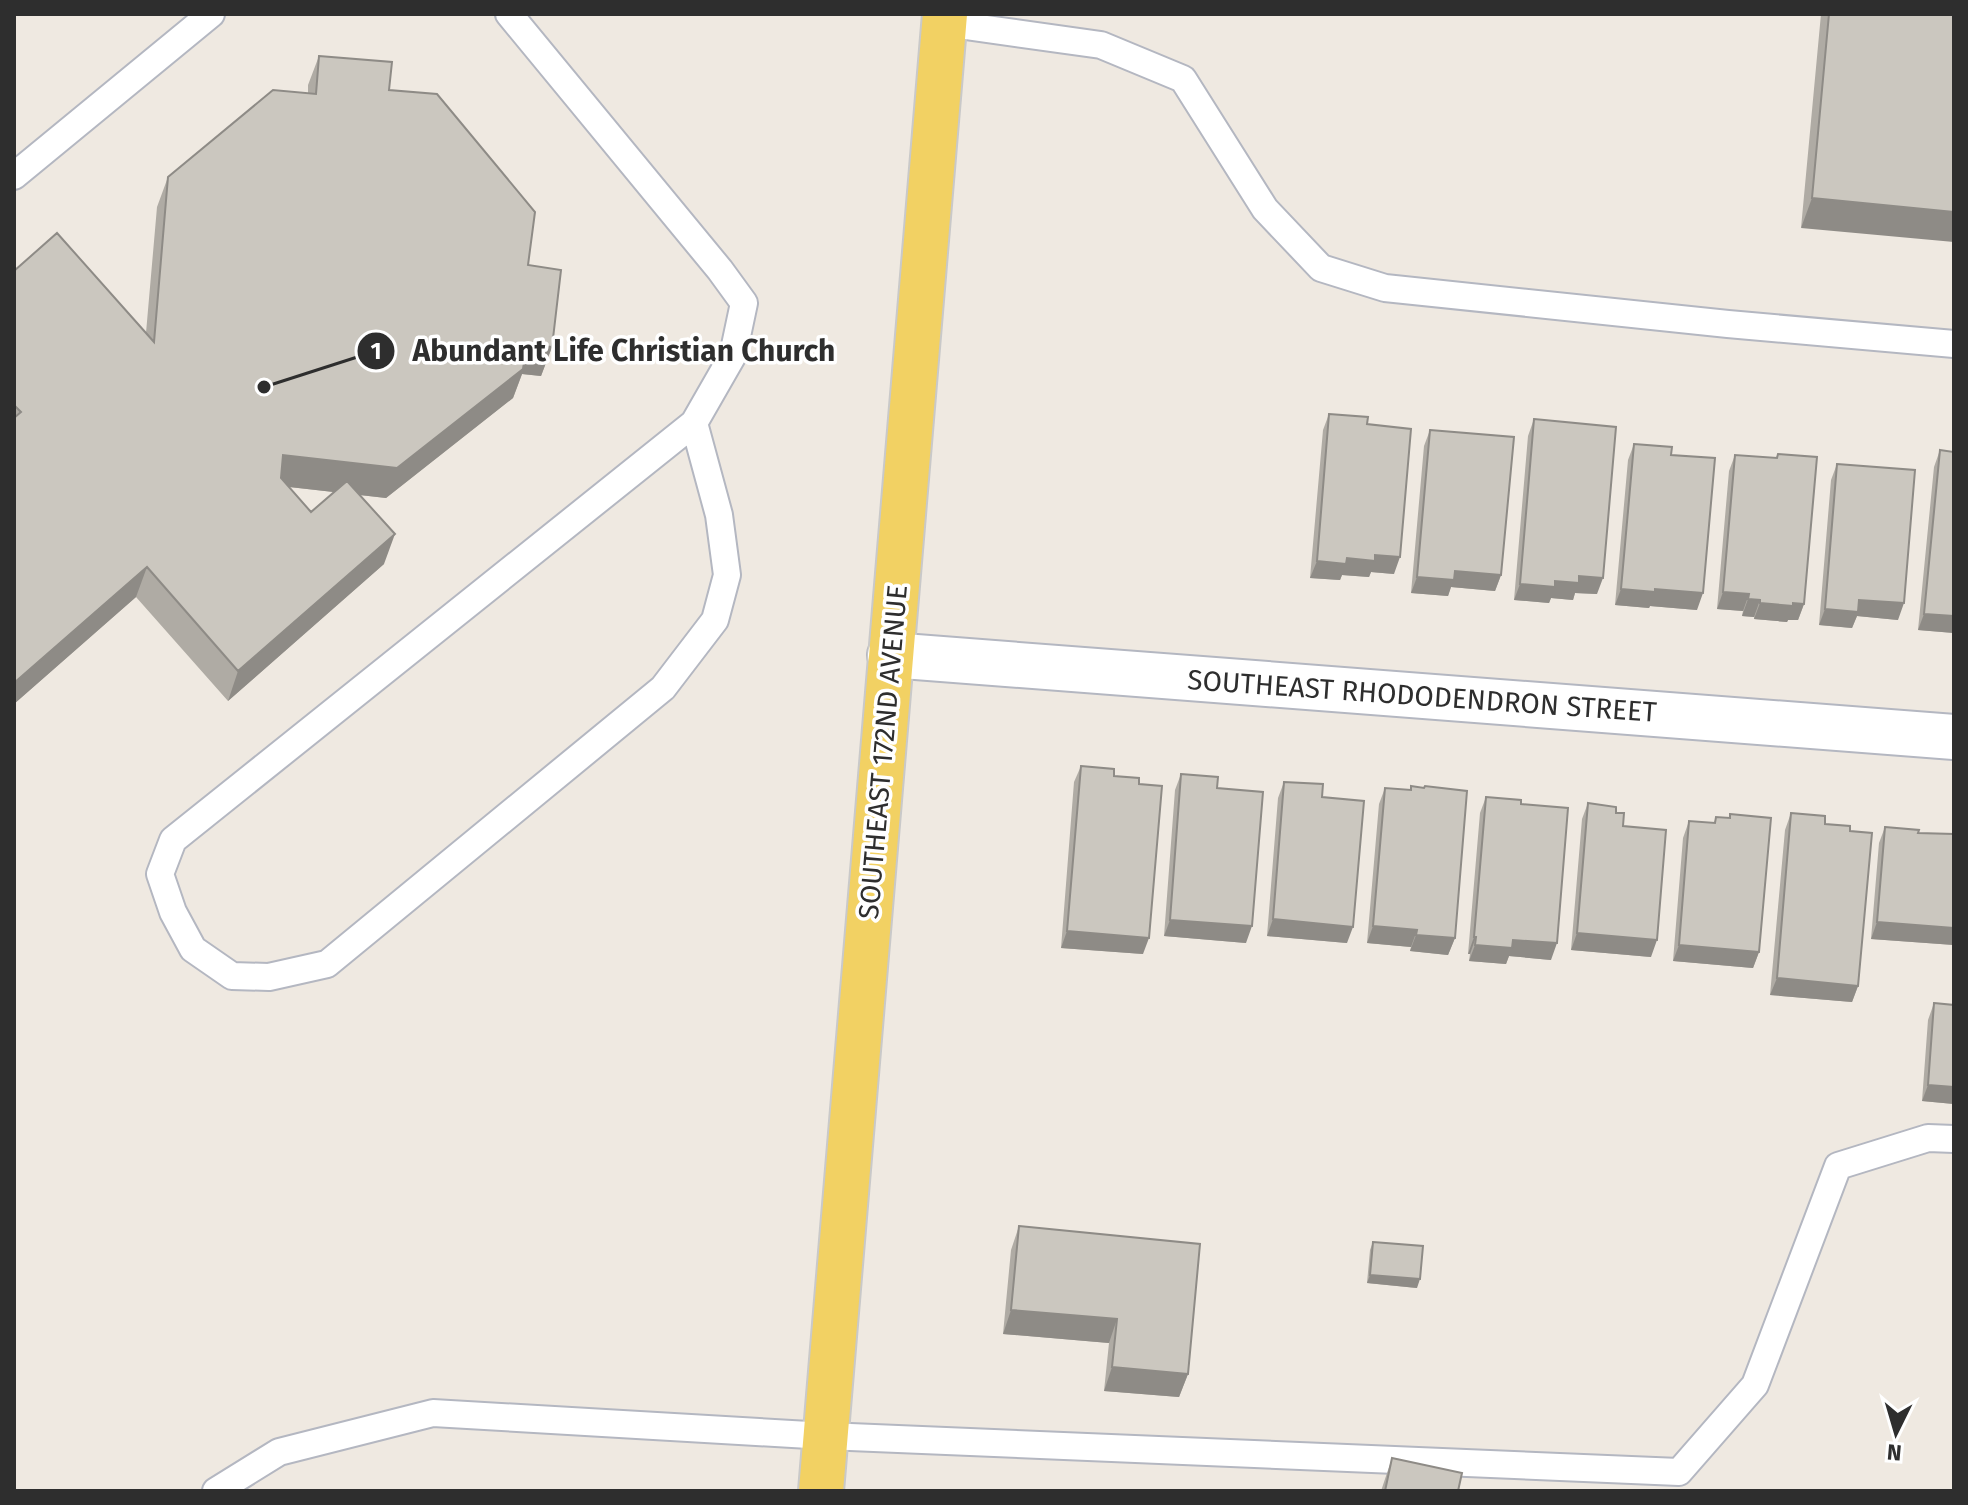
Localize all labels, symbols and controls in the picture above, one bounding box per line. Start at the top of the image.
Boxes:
callout: Abundant Life Christian Church [356,324,851,378]
text: Abundant Life Christian Church [412,333,835,369]
text: 1 [370,337,382,365]
street label: SOUTHEAST 172ND AVENUE [852,583,914,921]
street label: SOUTHEAST RHODODENDRON STREET [1186,663,1658,729]
north arrow [1856,1393,1936,1473]
text: N [1886,1438,1903,1467]

